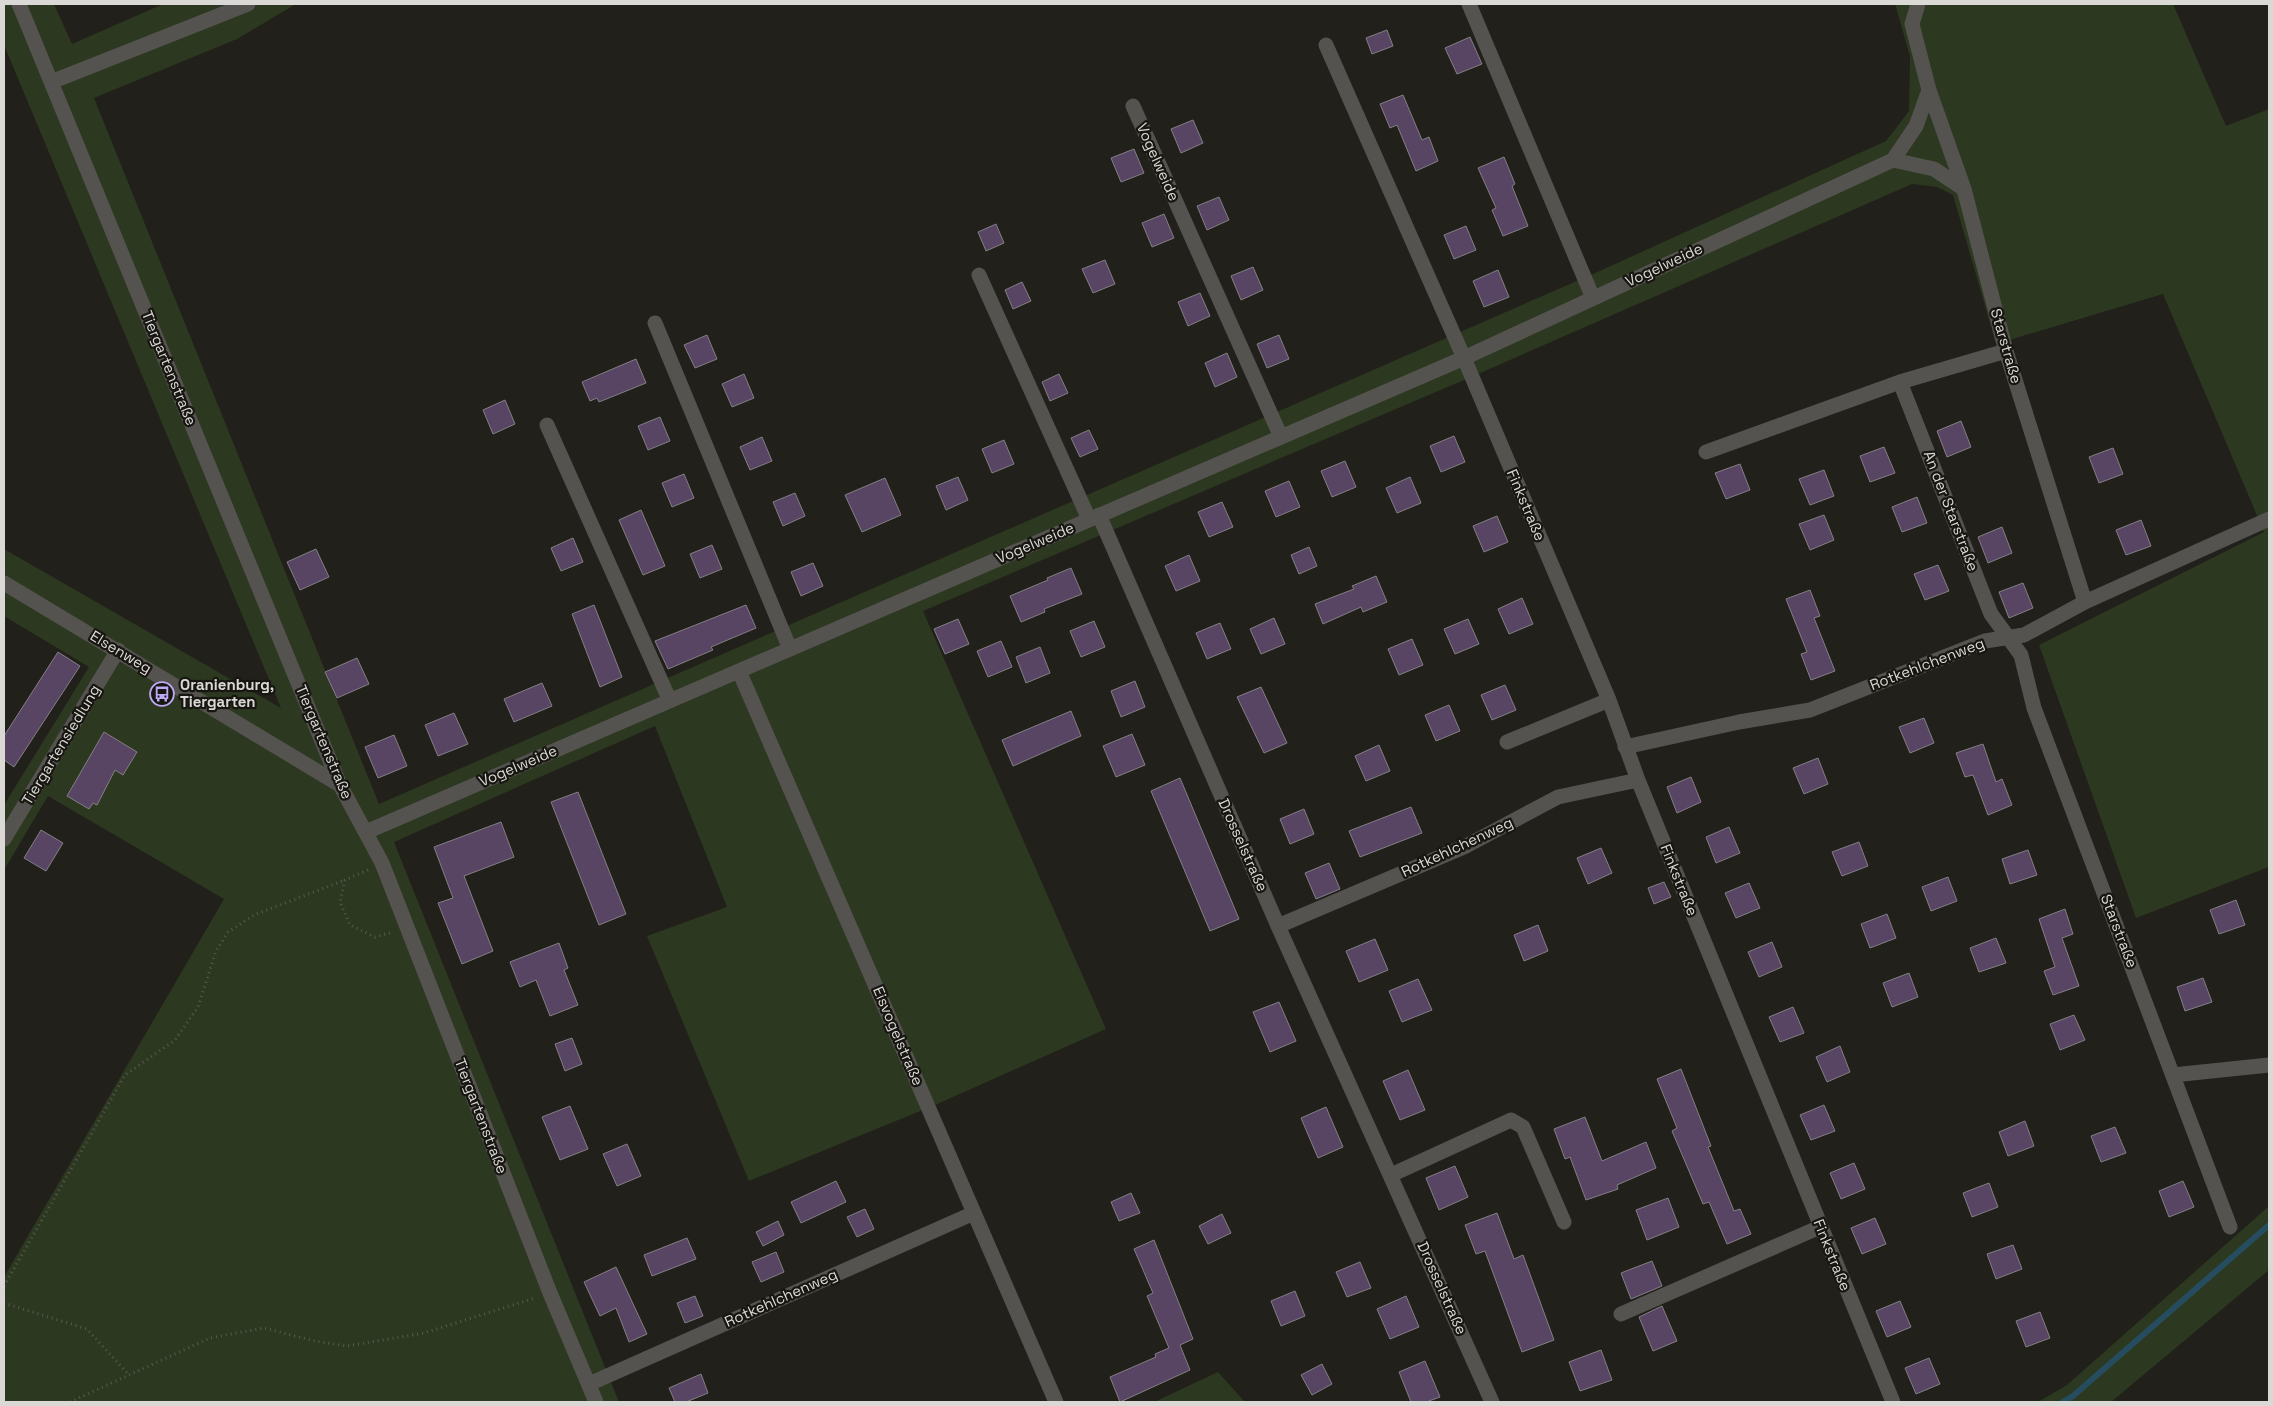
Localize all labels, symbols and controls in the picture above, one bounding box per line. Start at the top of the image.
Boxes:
street label: Vogelweide [1133,120,1184,204]
street label: Vogelweide [1622,238,1706,291]
street label: Starstraße [1987,306,2026,386]
street label: Tiergartenstraße [138,308,201,428]
street label: An der Starstraße [1920,448,1983,574]
street label: Finkstraße [1503,466,1550,544]
street label: Vogelweide [993,518,1077,568]
street label: Elsenweg [87,626,155,677]
street label: Rotkehlchenweg [1867,633,1987,694]
place label: Oranienburg, Tiergarten [180,675,274,711]
street label: Tiergartensiedlung [17,681,104,808]
bus stop icon: Oranienburg, Tiergarten [149,681,175,707]
street label: Tiergartenstraße [292,682,357,802]
street label: Vogelweide [476,741,560,791]
street label: Drosselstraße [1214,795,1273,894]
street label: Rotkehlchenweg [1398,812,1516,881]
street label: Finkstraße [1656,841,1703,919]
street label: Starstraße [2097,891,2142,970]
street label: Eisvogelstraße [869,983,928,1088]
street label: Tiergartenstraße [451,1055,512,1176]
street label: Finkstraße [1809,1216,1856,1294]
street label: Drosselstraße [1413,1238,1472,1337]
street label: Rotkehlchenweg [722,1264,840,1331]

